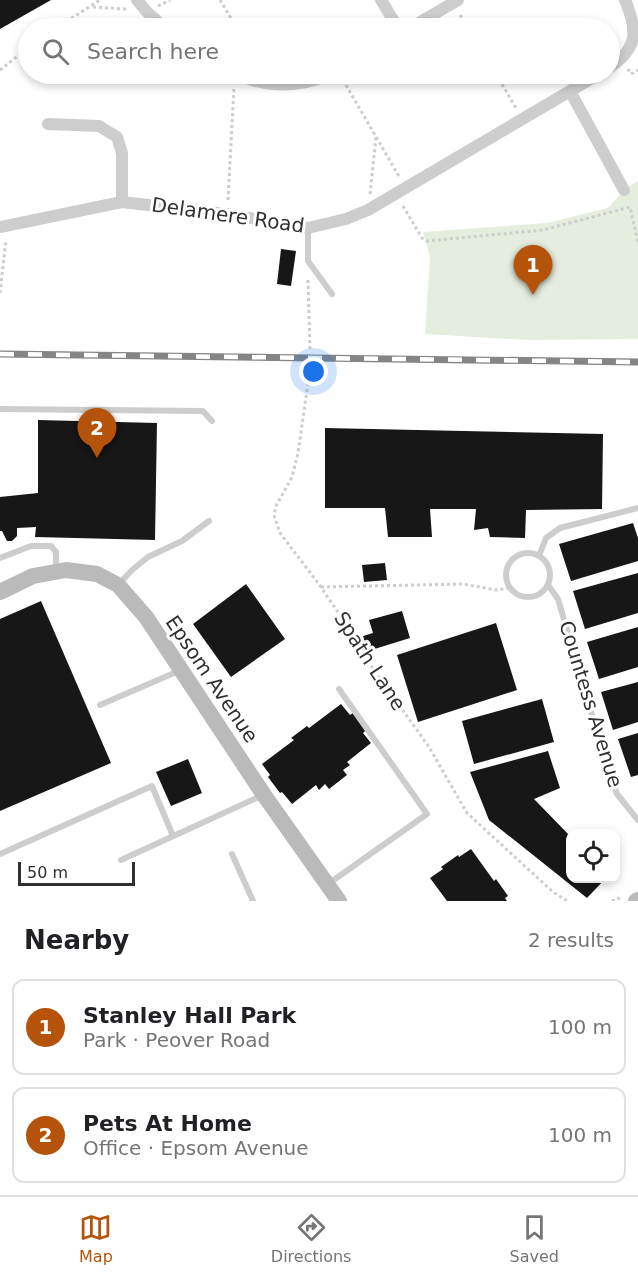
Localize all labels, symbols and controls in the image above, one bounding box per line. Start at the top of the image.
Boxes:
search box [18,18,620,84]
icon: search [39,35,72,68]
text: Search here [87,39,219,64]
street label: Delamere Road [150,192,306,238]
pin: 1 [514,246,552,295]
your location [299,357,328,386]
pin: 2 [78,408,116,458]
street label: Spath Lane [329,607,411,715]
street label: Epsom Avenue [161,611,263,747]
street label: Countess Avenue [554,618,628,790]
map controls [566,829,620,883]
button: locate [566,829,620,883]
scale bar [18,859,135,886]
text: 50 m [27,863,68,882]
text: Nearby [24,925,129,955]
text: 2 results [528,928,614,952]
text: Stanley Hall Park [83,1003,296,1028]
text: 1 [39,1015,52,1039]
text: 100 m [548,1015,612,1039]
text: Park · Peover Road [83,1028,270,1052]
text: Pets At Home [83,1111,252,1136]
text: 2 [39,1123,52,1147]
text: 100 m [548,1123,612,1147]
text: Office · Epsom Avenue [83,1136,309,1160]
tab: Map [79,1211,113,1266]
tab: Directions [271,1211,351,1266]
tab: Saved [510,1211,559,1266]

